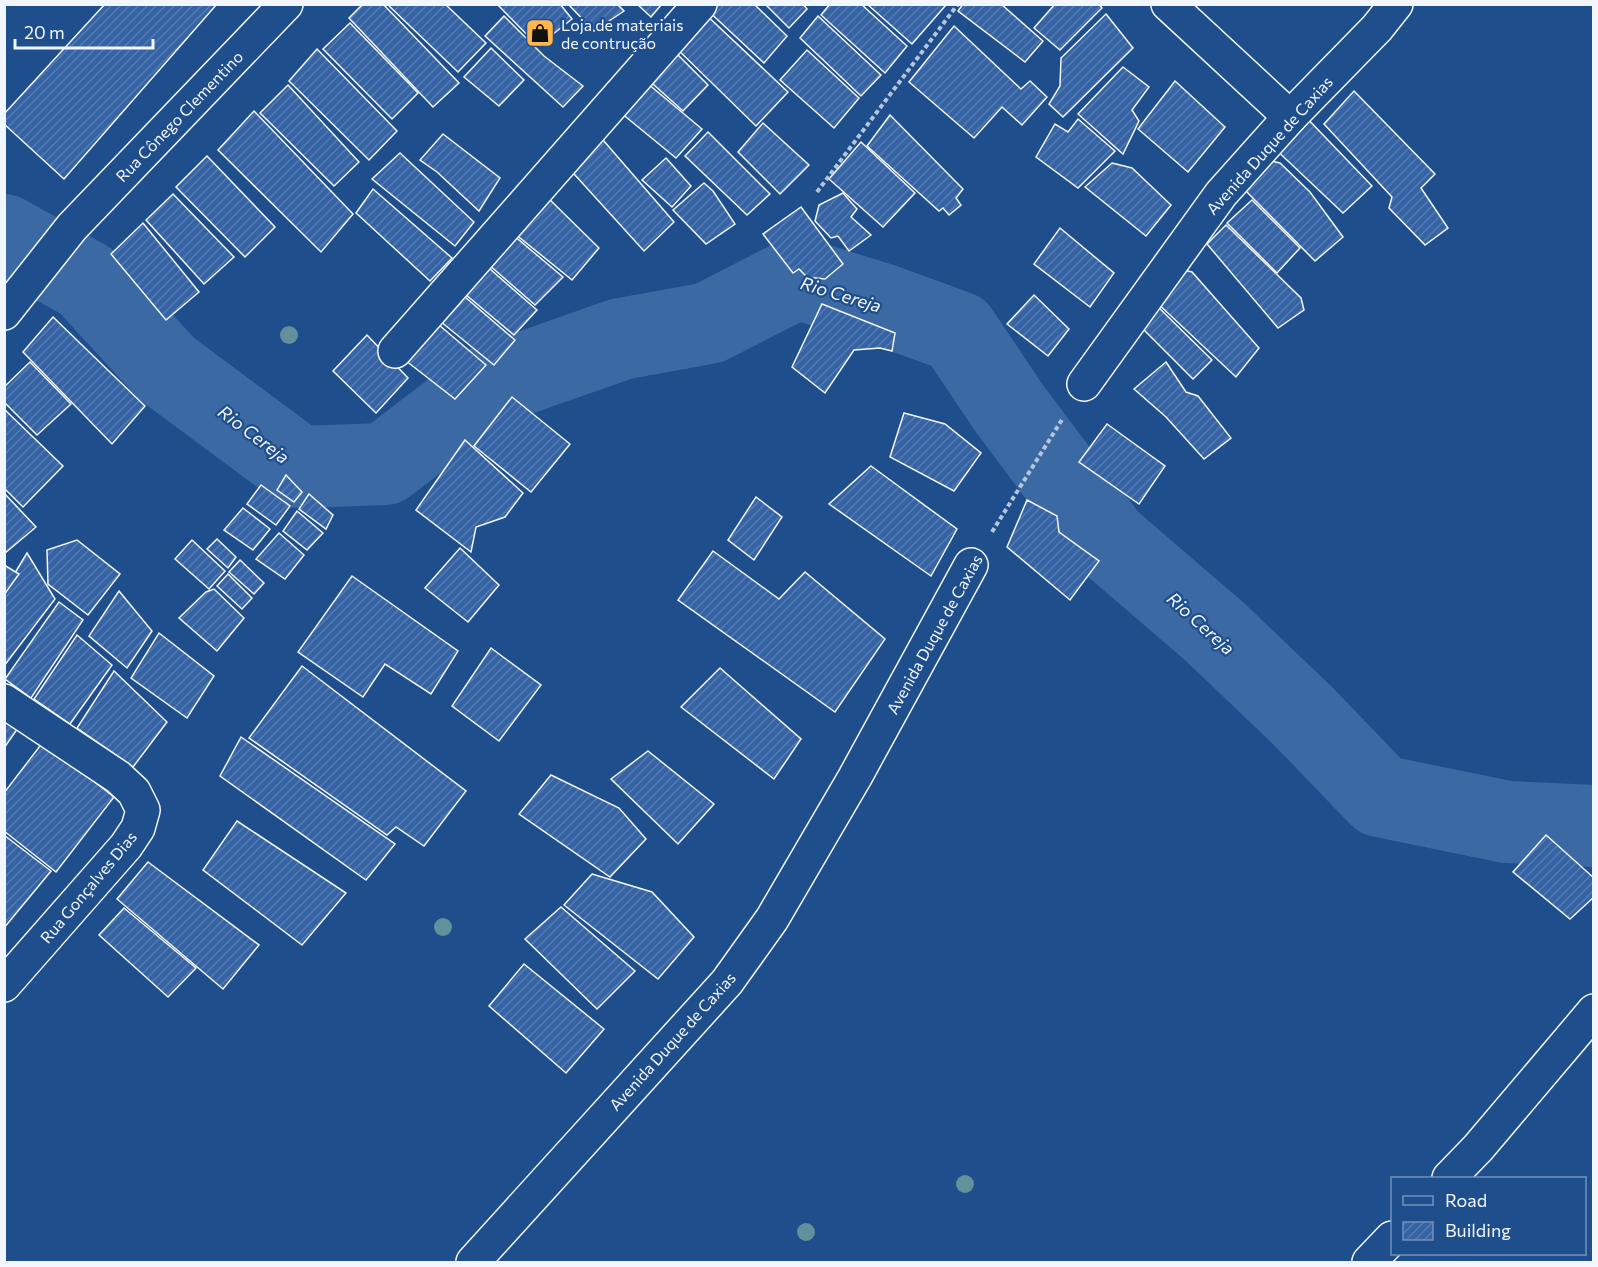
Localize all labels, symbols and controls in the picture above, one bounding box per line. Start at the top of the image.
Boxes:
scale bar [15,12,153,50]
place label: Loja de materiais de contrução [561,15,683,52]
shop icon: Loja de materiais de contrução [524,17,556,49]
text: 20 m [24,21,65,43]
street label: Rua Cônego Clementino [111,47,247,185]
street label: Avenida Duque de Caxias [1202,72,1336,218]
water label: Rio Cereja [798,271,884,317]
water label: Rio Cereja [214,400,294,468]
street label: Avenida Duque de Caxias [882,551,986,717]
water label: Rio Cereja [1163,587,1239,659]
street label: Rua Gonçalves Dias [36,827,140,947]
street label: Avenida Duque de Caxias [605,968,739,1114]
legend [1391,1177,1586,1255]
text: Road [1445,1189,1487,1211]
text: Building [1445,1219,1511,1241]

